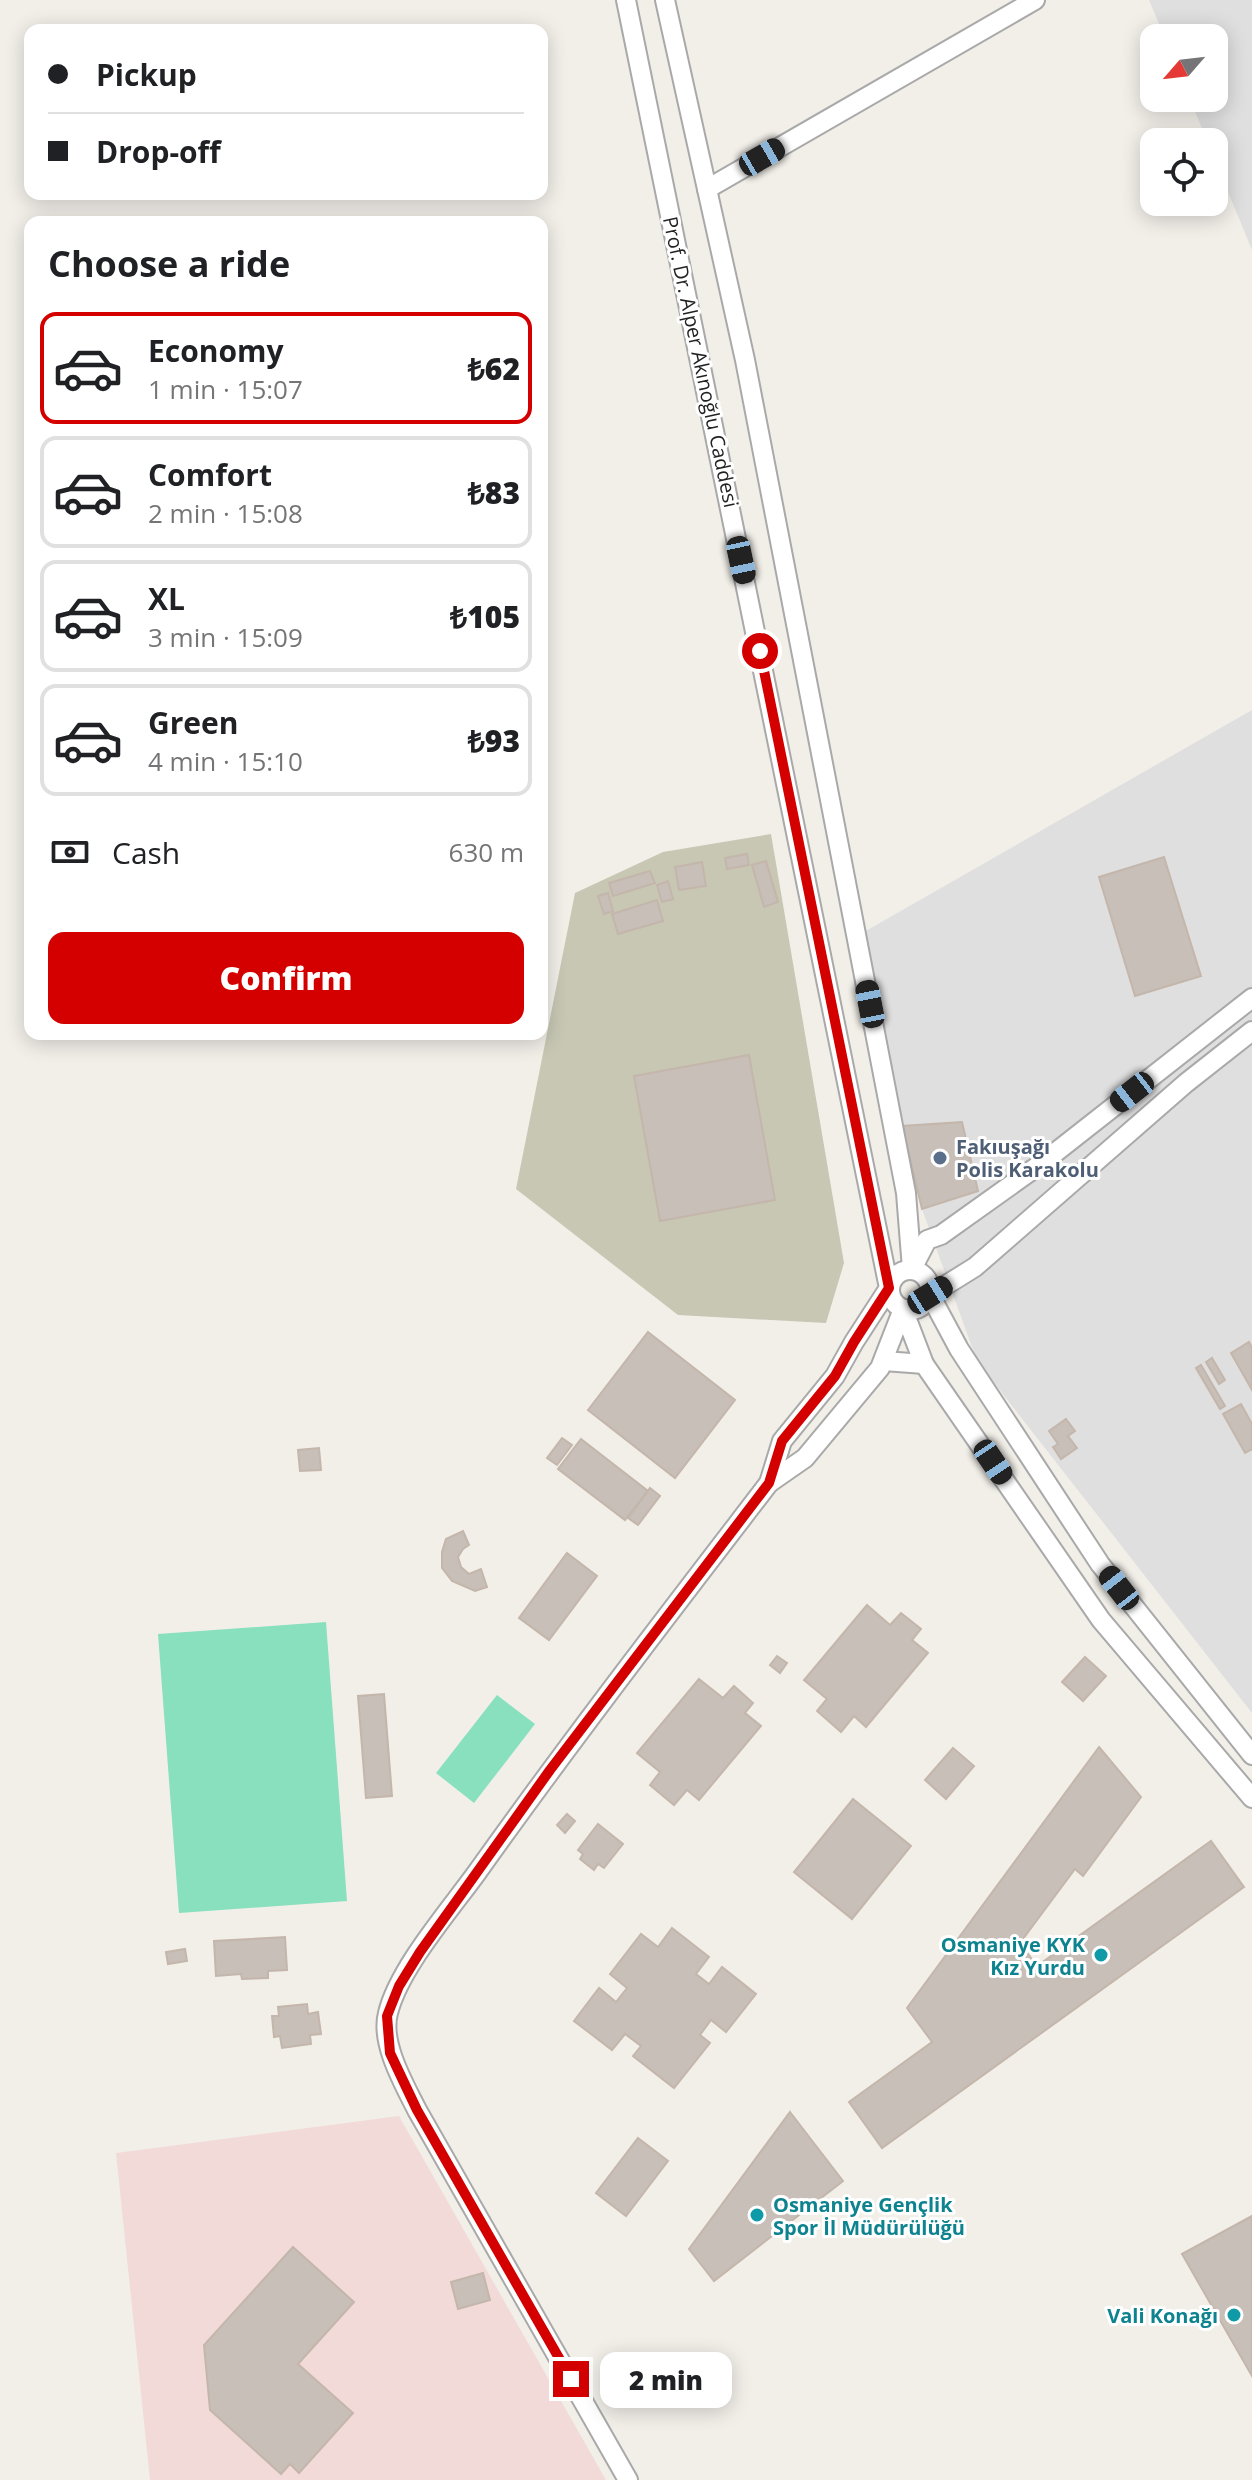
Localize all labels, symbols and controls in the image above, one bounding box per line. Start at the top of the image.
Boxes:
north arrow [1140,24,1228,112]
map controls [1140,24,1228,216]
text: Pickup [96,54,197,95]
button: locate [1140,128,1228,216]
text: Drop-off [96,131,221,172]
car [735,135,789,179]
street label: Prof. Dr. Alper Akınoğlu Caddesi [657,214,745,510]
text: Choose a ride [48,239,290,288]
text: Economy [148,330,284,371]
icon: car [52,332,124,404]
text: ₺62 [468,348,520,389]
text: 1 min · 15:07 [148,371,303,407]
text: Comfort [148,454,272,495]
icon: car [52,456,124,528]
text: ₺83 [468,472,520,513]
text: 2 min · 15:08 [148,495,303,531]
car [724,534,758,586]
text: XL [148,578,185,619]
icon: car [52,580,124,652]
text: ₺105 [450,596,520,637]
text: 3 min · 15:09 [148,619,303,655]
route start [742,633,778,669]
text: Green [148,702,239,743]
icon: car [52,704,124,776]
text: ₺93 [468,720,520,761]
text: 4 min · 15:10 [148,743,303,779]
icon: cash [48,830,92,874]
text: Cash [112,832,180,873]
text: 630 m [449,834,524,870]
button: Confirm [48,932,524,1024]
car [854,978,886,1030]
car [1106,1068,1158,1116]
place label: Fakıuşağı Polis Karakolu [956,1133,1099,1183]
marker: Fakıuşağı Polis Karakolu [931,1149,949,1167]
car [903,1272,957,1318]
car [970,1435,1016,1489]
car [1095,1562,1143,1614]
place label: Osmaniye KYK Kız Yurdu [941,1931,1086,1981]
marker: Osmaniye KYK Kız Yurdu [1092,1946,1110,1964]
place label: Osmaniye Gençlik Spor İl Müdürülüğü [773,2191,965,2241]
marker: Osmaniye Gençlik Spor İl Müdürülüğü [748,2206,766,2224]
place label: Vali Konağı [1107,2302,1218,2329]
marker: Vali Konağı [1225,2306,1243,2324]
callout: 2 min [599,2351,731,2407]
route end [553,2361,589,2397]
text: 2 min [629,2362,703,2398]

